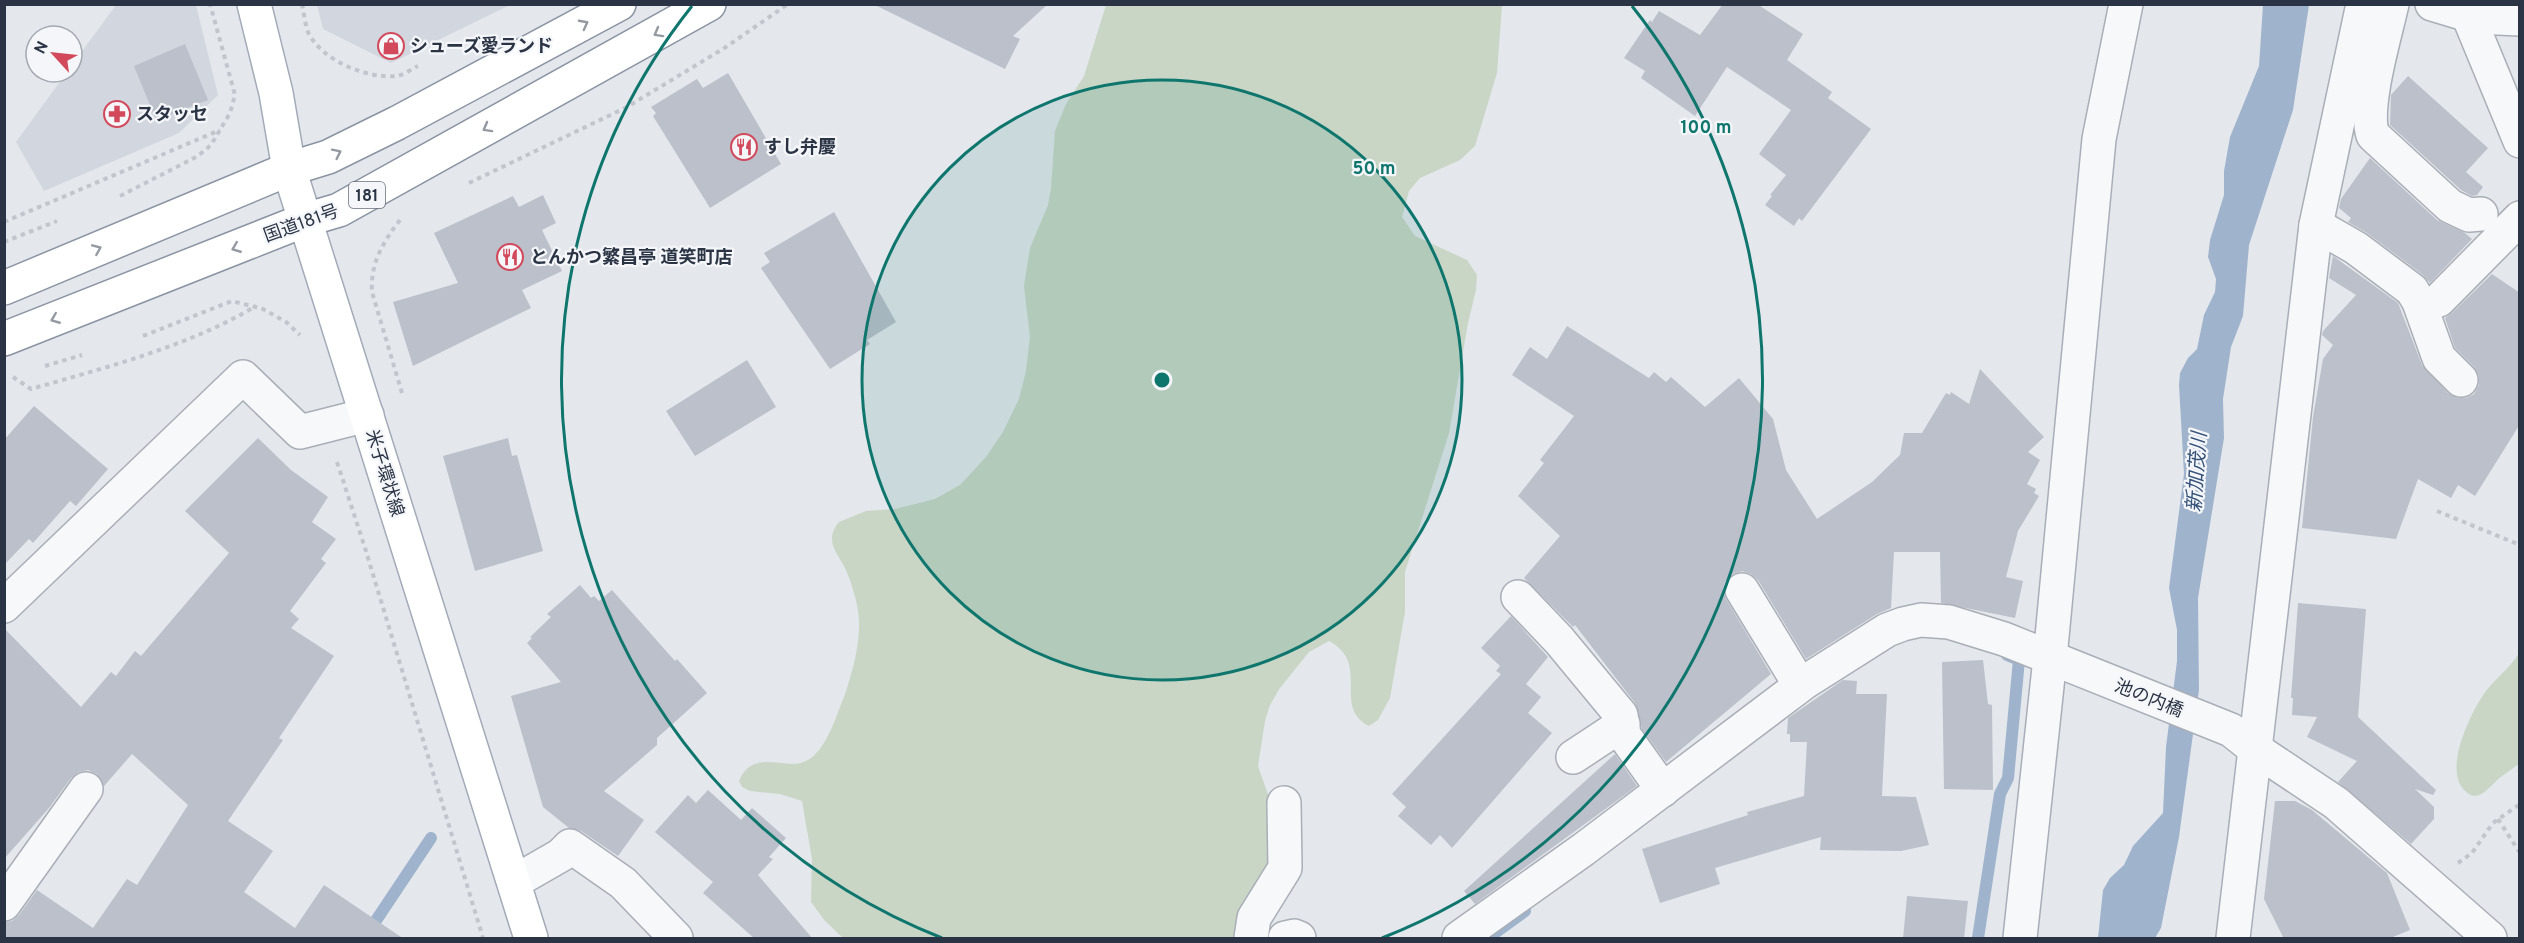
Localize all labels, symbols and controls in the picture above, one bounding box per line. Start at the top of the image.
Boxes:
one-way arrow [577,20,588,31]
north arrow [24,24,84,84]
one-way arrow [653,26,664,37]
shop icon: シューズ愛ランド [376,31,406,61]
place label: シューズ愛ランド [410,36,553,59]
text: N [31,38,54,58]
pharmacy icon: スタッセ [102,99,132,129]
place label: スタッセ [136,104,208,127]
text: 100 m [1680,117,1732,140]
one-way arrow [483,121,494,132]
restaurant icon: すし弁慶 [729,132,759,162]
place label: すし弁慶 [764,137,836,160]
one-way arrow [330,148,341,160]
text: 50 m [1352,158,1396,181]
road number: 181 [349,182,385,208]
street label: 国道181号 [261,200,342,249]
one-way arrow [232,240,242,253]
restaurant icon: とんかつ繁昌亭 道笑町店 [495,242,525,272]
one-way arrow [91,244,102,256]
place label: とんかつ繁昌亭 道笑町店 [530,246,733,270]
one-way arrow [50,312,61,324]
centre of rings [1152,370,1172,390]
street label: 米子環状線 [359,427,408,520]
water label: 新加茂川 [2182,429,2214,513]
street label: 池の内橋 [2111,675,2186,724]

